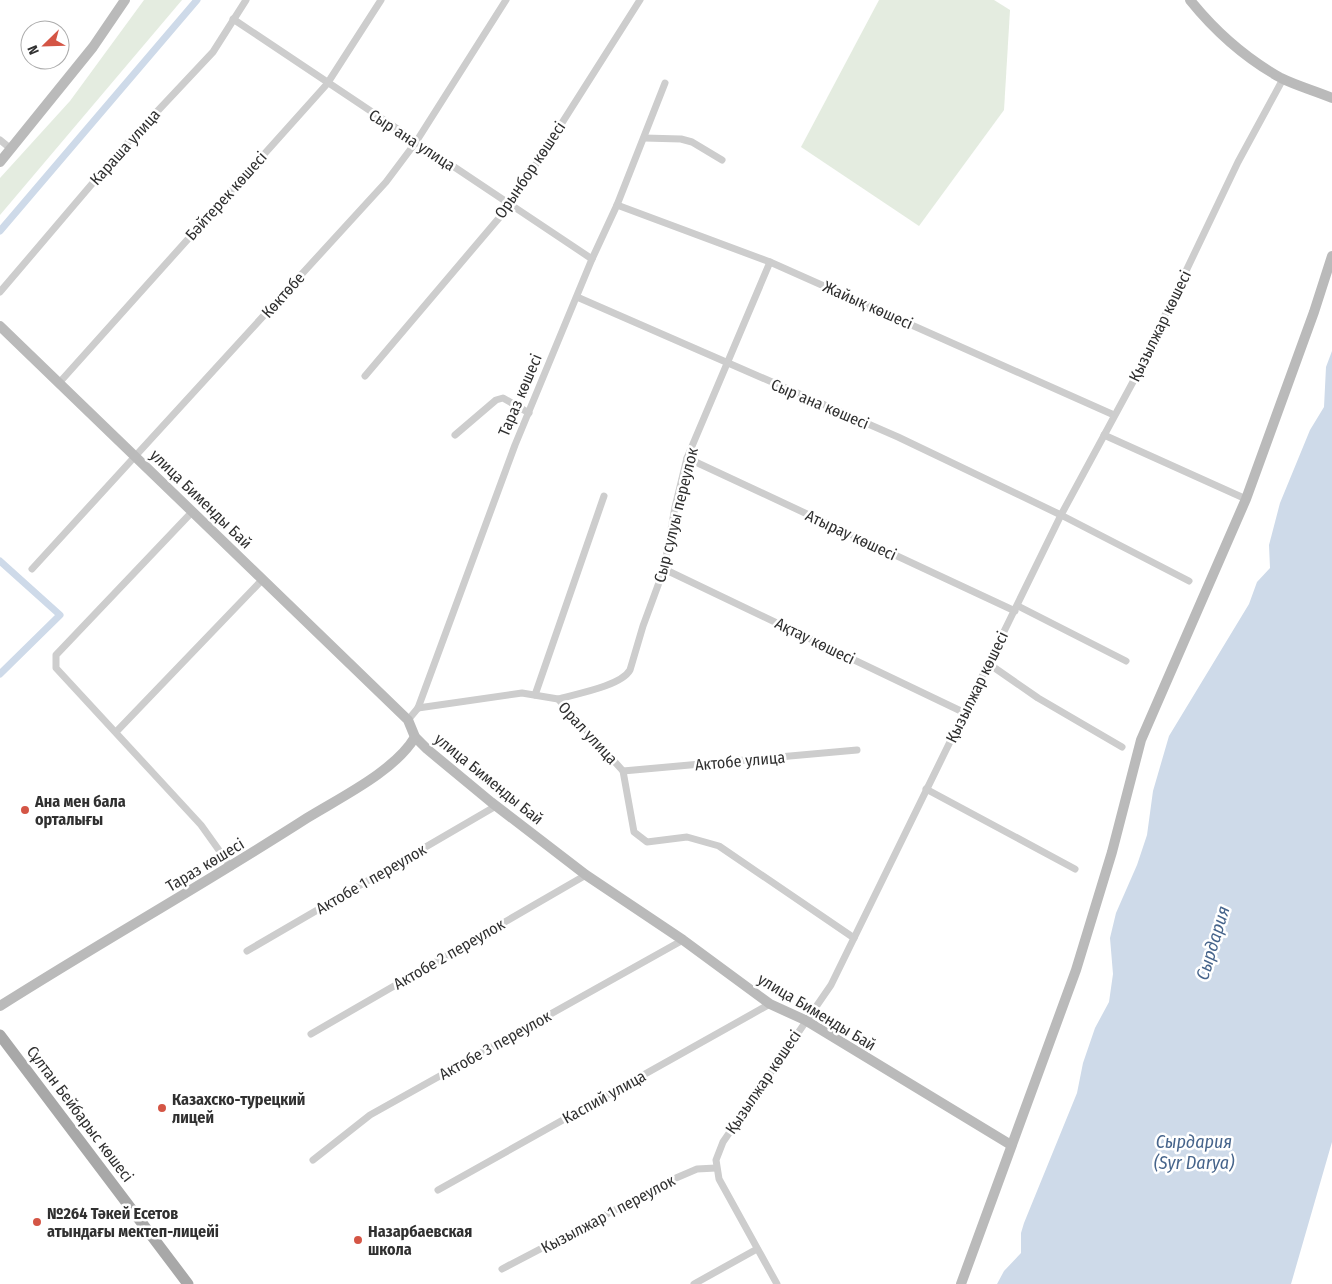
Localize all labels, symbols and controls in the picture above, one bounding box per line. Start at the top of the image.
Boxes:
north arrow [20,20,70,70]
text: N [24,43,43,57]
street label: Караша улица [86,105,164,189]
street label: Сыр ана улица [365,105,459,175]
street label: Орынбор көшесі [491,118,569,222]
street label: Бәйтерек көшесі [181,148,271,244]
street label: Қызылжар көшесі [1125,267,1195,385]
street label: Көктөбе [258,268,309,322]
street label: Жайық көшесі [820,277,916,333]
street label: Тараз көшесі [494,351,546,439]
street label: Сыр ана көшесі [768,375,872,433]
street label: Сыр сулуы переулок [650,445,702,584]
street label: улица Бименды Бай [146,446,256,552]
street label: Атырау көшесі [802,506,900,564]
street label: Ақтау көшесі [772,614,858,668]
street label: Қызылжар көшесі [942,628,1012,746]
street label: Орал улица [554,698,622,768]
street label: улица Бименды Бай [431,729,547,829]
street label: Актобе улица [694,748,786,774]
place label: Ана мен бала орталығы [34,792,126,829]
marker: Ана мен бала орталығы [19,804,31,816]
street label: Тараз көшесі [163,834,247,896]
street label: Актобе 1 переулок [312,839,430,918]
water label: Сырдария [1191,903,1235,983]
street label: Актобе 2 переулок [390,914,508,993]
street label: улица Бименды Бай [755,969,879,1055]
street label: Актобе 3 переулок [436,1006,555,1084]
street label: Қызылжар көшесі [721,1026,805,1138]
street label: Сұлтан Бейбарыс көшесі [23,1042,137,1186]
street label: Каспий улица [559,1066,649,1128]
place label: Казахско-турецкий лицей [172,1090,305,1127]
marker: Казахско-турецкий лицей [156,1102,168,1114]
water label: Сырдария (Syr Darya) [1154,1131,1234,1174]
street label: Кызылжар 1 переулок [538,1170,679,1257]
place label: №264 Тәкей Есетов атындағы мектеп-лицейі [47,1204,219,1241]
marker: №264 Тәкей Есетов атындағы мектеп-лицейі [31,1216,43,1228]
place label: Назарбаевская школа [368,1222,472,1259]
marker: Назарбаевская школа [352,1234,364,1246]

